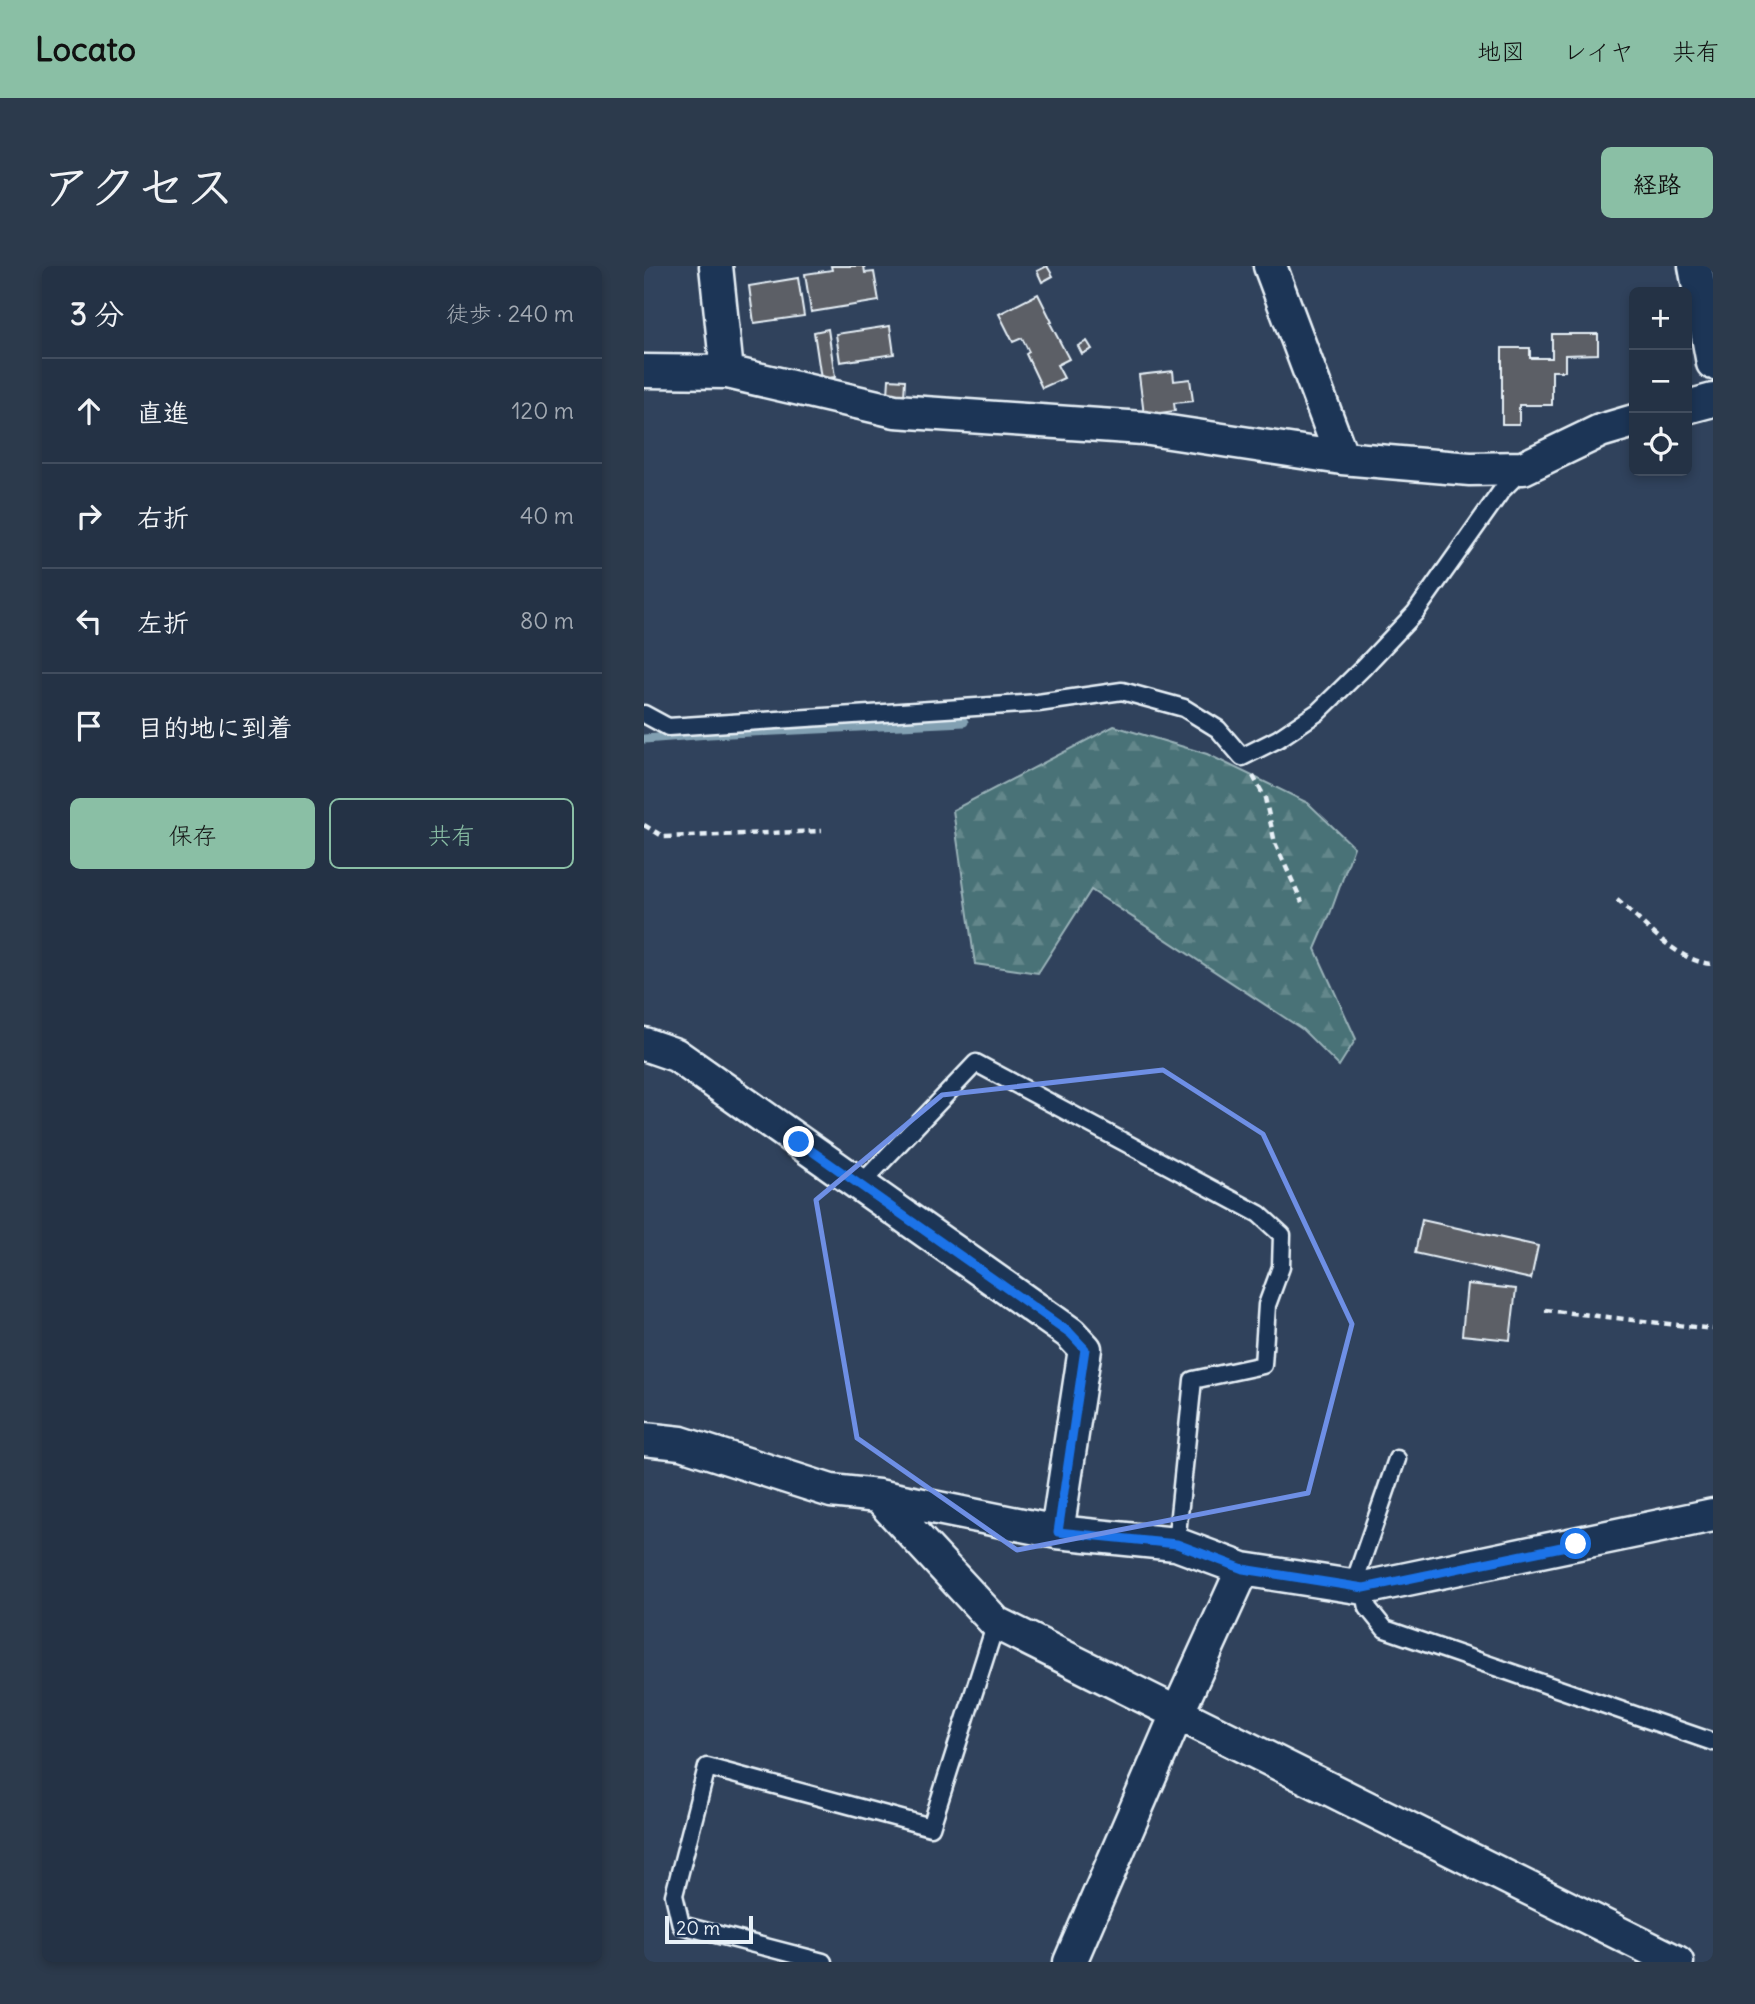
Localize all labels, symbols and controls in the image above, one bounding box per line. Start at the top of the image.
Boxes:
text: Locato [35,28,136,70]
text: 地図 [1477,36,1525,66]
text: レイヤ [1563,36,1634,66]
text: 共有 [1672,36,1720,66]
button: 経路 [1601,147,1713,218]
text: アクセス [42,156,235,217]
map controls [1629,287,1692,476]
button: + [1629,287,1692,350]
text: 3 分 [70,295,124,333]
text: 徒歩 · 240 m [446,299,574,328]
button: − [1629,350,1692,413]
icon: ahead [70,392,108,430]
text: 直進 [137,396,189,429]
text: 120 m [511,396,574,425]
button: locate [1629,413,1692,476]
icon: right [70,497,108,535]
text: 右折 [137,501,189,534]
text: 40 m [520,501,574,530]
icon: left [70,602,108,640]
text: 左折 [137,606,189,639]
text: 80 m [520,606,574,635]
icon: arrive [70,707,108,745]
text: 目的地に到着 [137,711,293,744]
button: 保存 [70,798,315,869]
button: 共有 [329,798,574,869]
route end [783,1126,814,1157]
route start [1560,1528,1591,1559]
scale bar [665,1913,752,1945]
text: 20 m [676,1916,720,1940]

